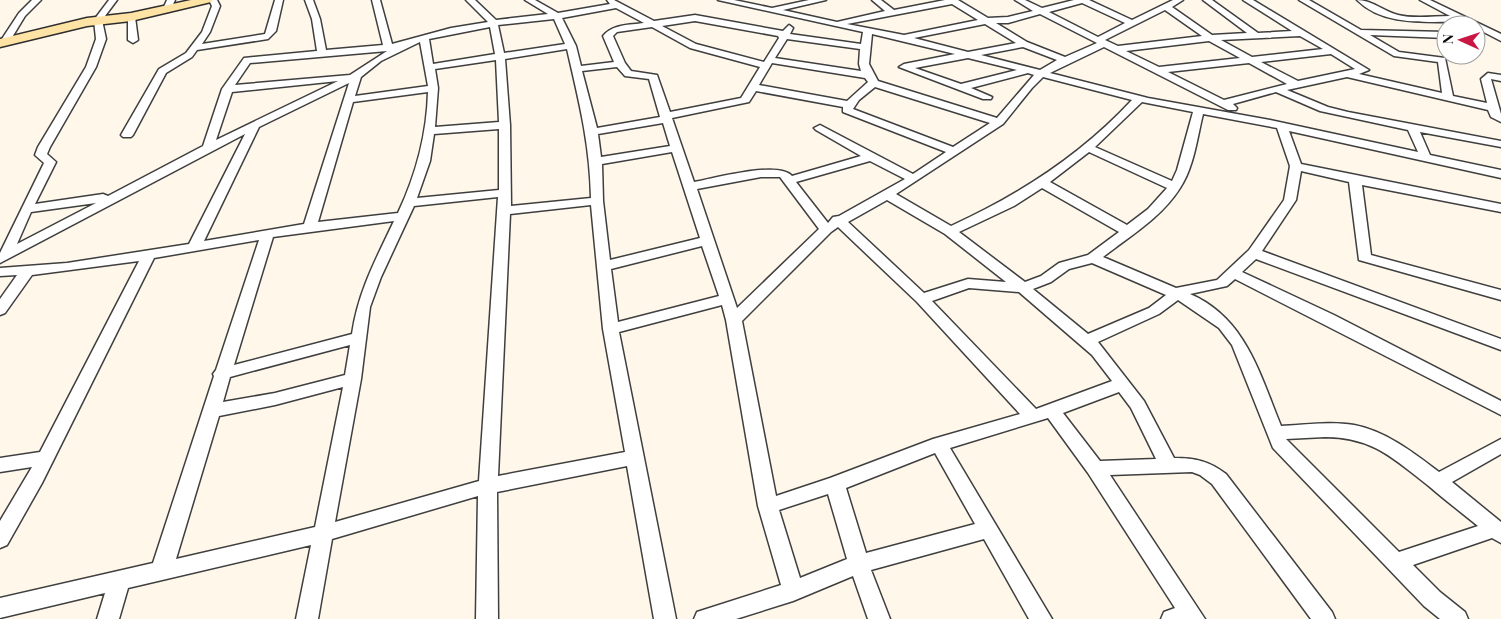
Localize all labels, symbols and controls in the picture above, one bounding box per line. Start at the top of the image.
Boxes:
north arrow [1436,15,1486,65]
text: N [1438,34,1457,45]

